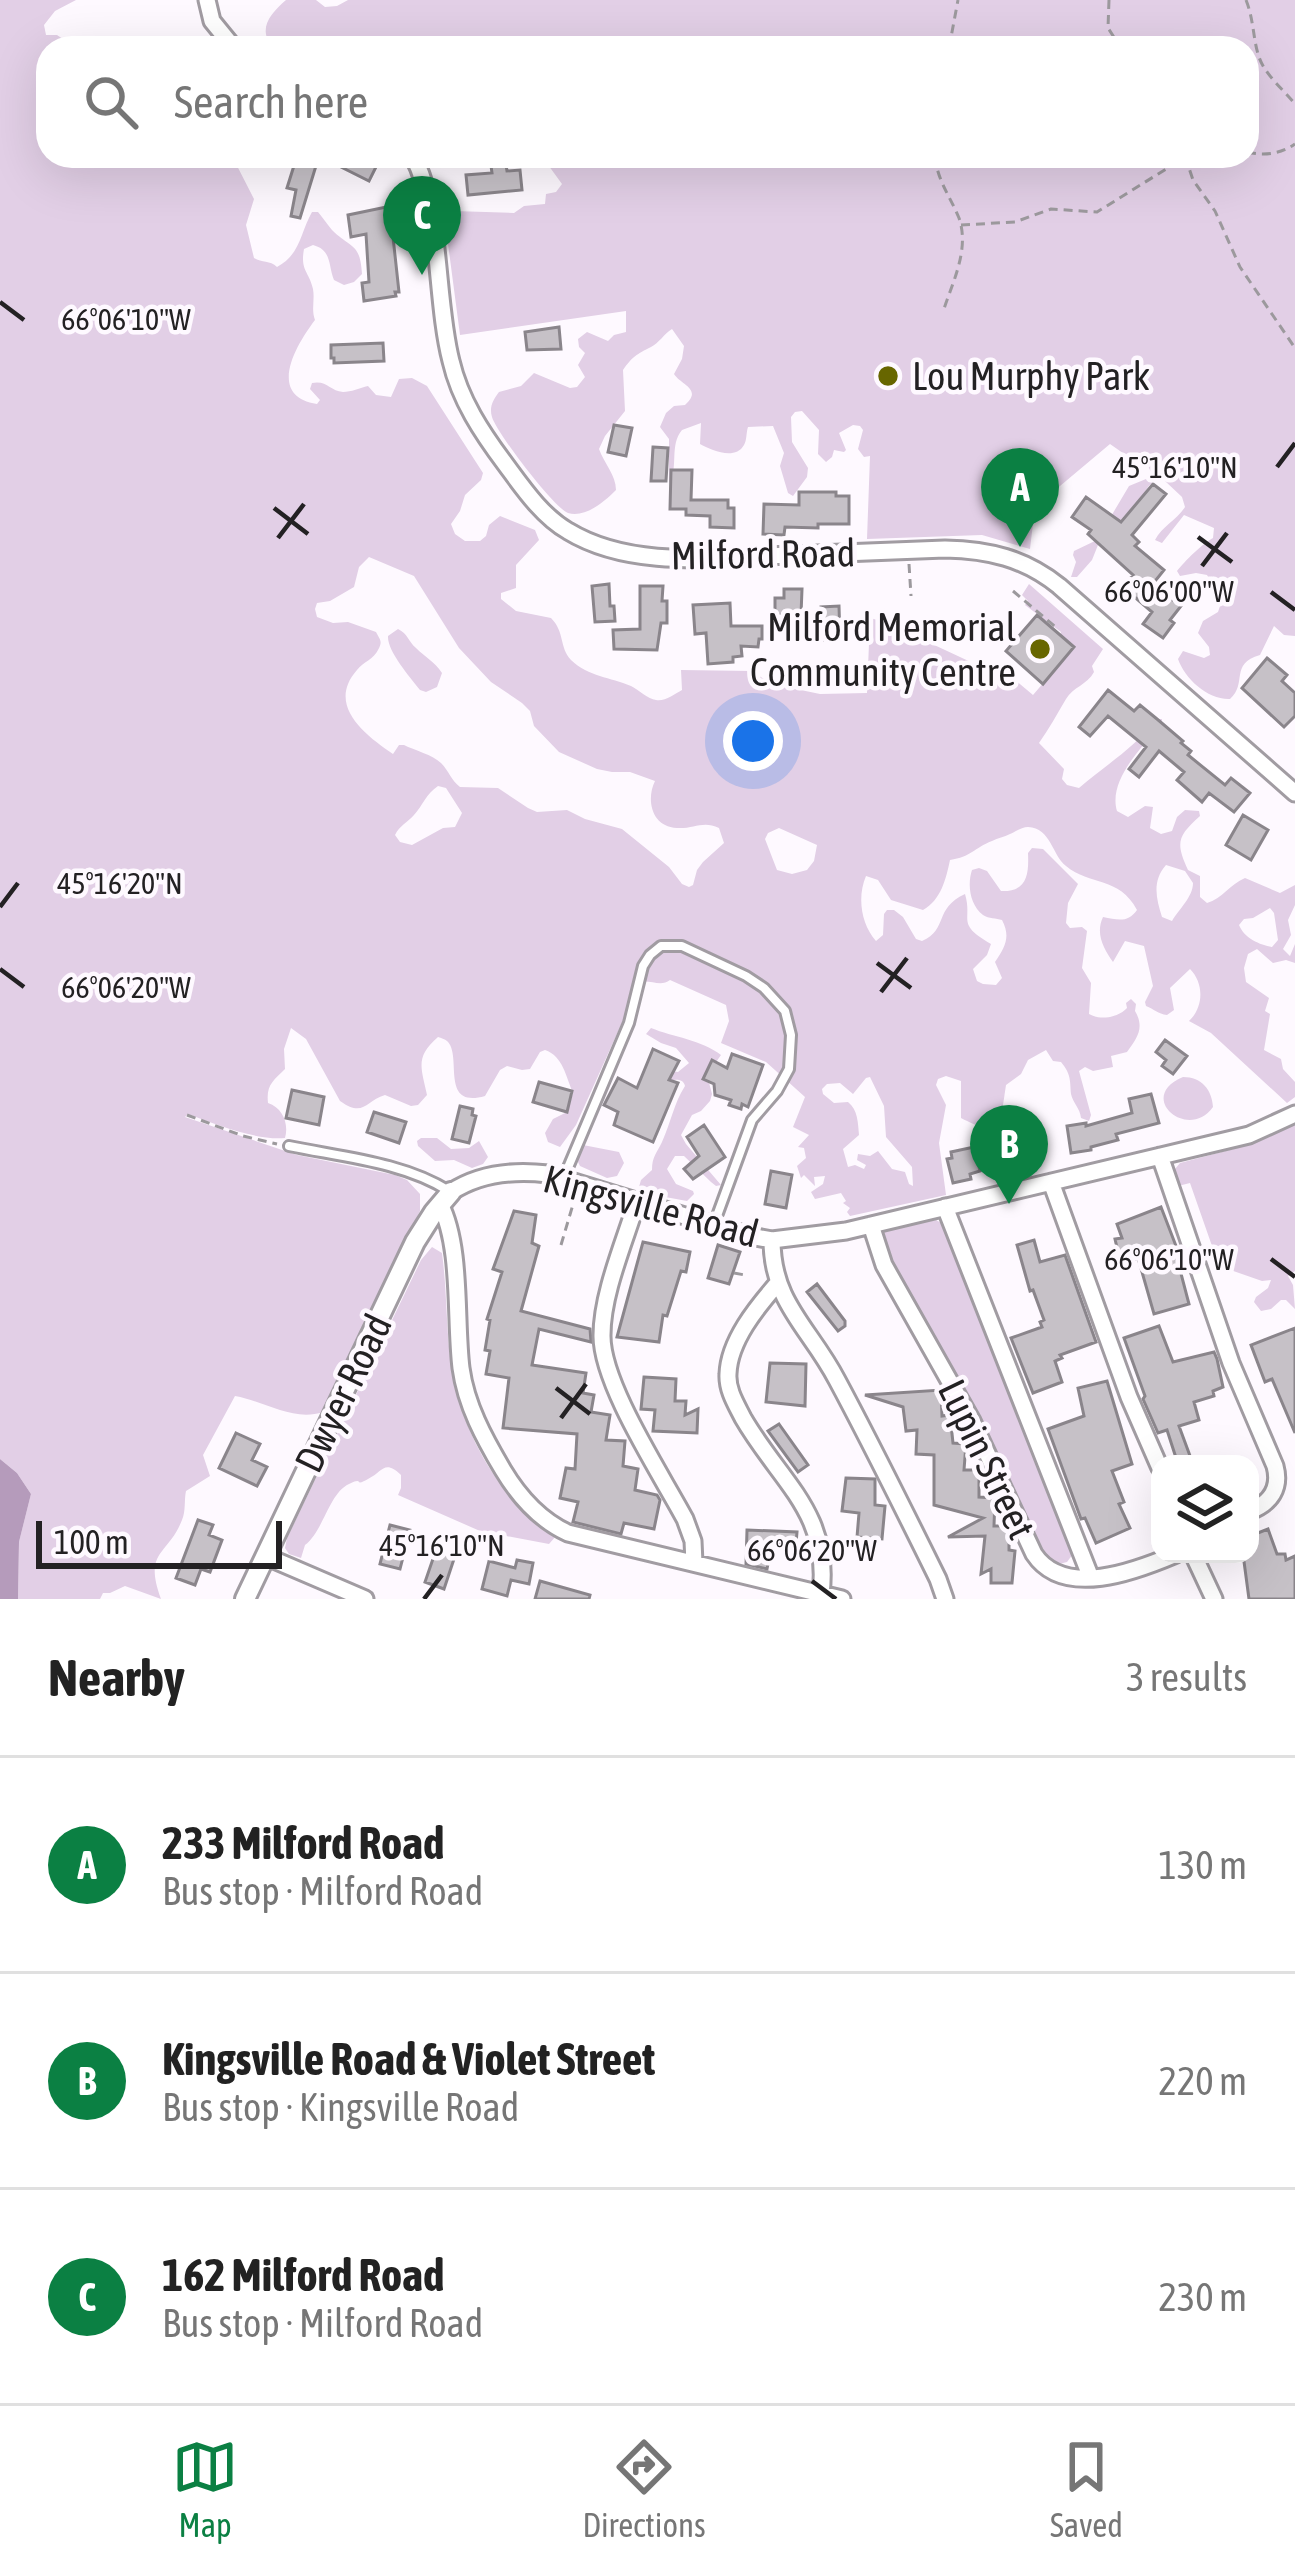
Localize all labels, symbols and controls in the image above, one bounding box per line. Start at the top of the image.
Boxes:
search box [36,36,1259,168]
icon: search [78,69,144,135]
text: Search here [174,76,368,128]
pin: C [383,176,461,275]
text: 66°06'10"W [61,302,191,336]
place label: Lou Murphy Park [912,354,1150,398]
marker: Lou Murphy Park [875,363,901,389]
pin: A [981,448,1059,547]
text: 45°16'10"N [1112,450,1238,484]
street label: Milford Road [670,530,856,578]
text: 66°06'00"W [1104,574,1234,608]
place label: Milford Memorial Community Centre [750,605,1016,694]
marker: Milford Memorial Community Centre [1027,636,1053,662]
your location [723,711,783,771]
text: 45°16'20"N [57,866,183,900]
text: 66°06'20"W [61,970,191,1004]
pin: B [970,1105,1048,1204]
street label: Kingsville Road [539,1156,763,1256]
text: 66°06'10"W [1104,1242,1234,1276]
street label: Dwyer Road [286,1307,400,1479]
street label: Lupin Street [930,1372,1044,1546]
map controls [1151,1455,1259,1563]
button: layers [1151,1455,1259,1563]
scale bar [36,1515,282,1568]
text: 100 m [54,1523,129,1561]
text: 45°16'10"N [379,1528,505,1562]
text: 66°06'20"W [747,1533,877,1567]
text: Nearby [48,1648,185,1707]
text: 3 results [1126,1655,1247,1699]
text: 233 Milford Road [162,1817,444,1869]
text: A [77,1843,97,1887]
text: 130 m [1159,1843,1247,1887]
text: Bus stop · Milford Road [162,1869,483,1913]
text: Kingsville Road & Violet Street [162,2033,655,2085]
text: B [78,2059,96,2103]
text: 220 m [1159,2059,1247,2103]
text: Bus stop · Kingsville Road [162,2085,519,2129]
text: 162 Milford Road [162,2249,444,2301]
text: C [78,2275,96,2319]
text: 230 m [1159,2275,1247,2319]
text: Bus stop · Milford Road [162,2301,483,2345]
tab: Map [172,2434,238,2544]
tab: Directions [582,2434,706,2544]
tab: Saved [1050,2434,1123,2544]

